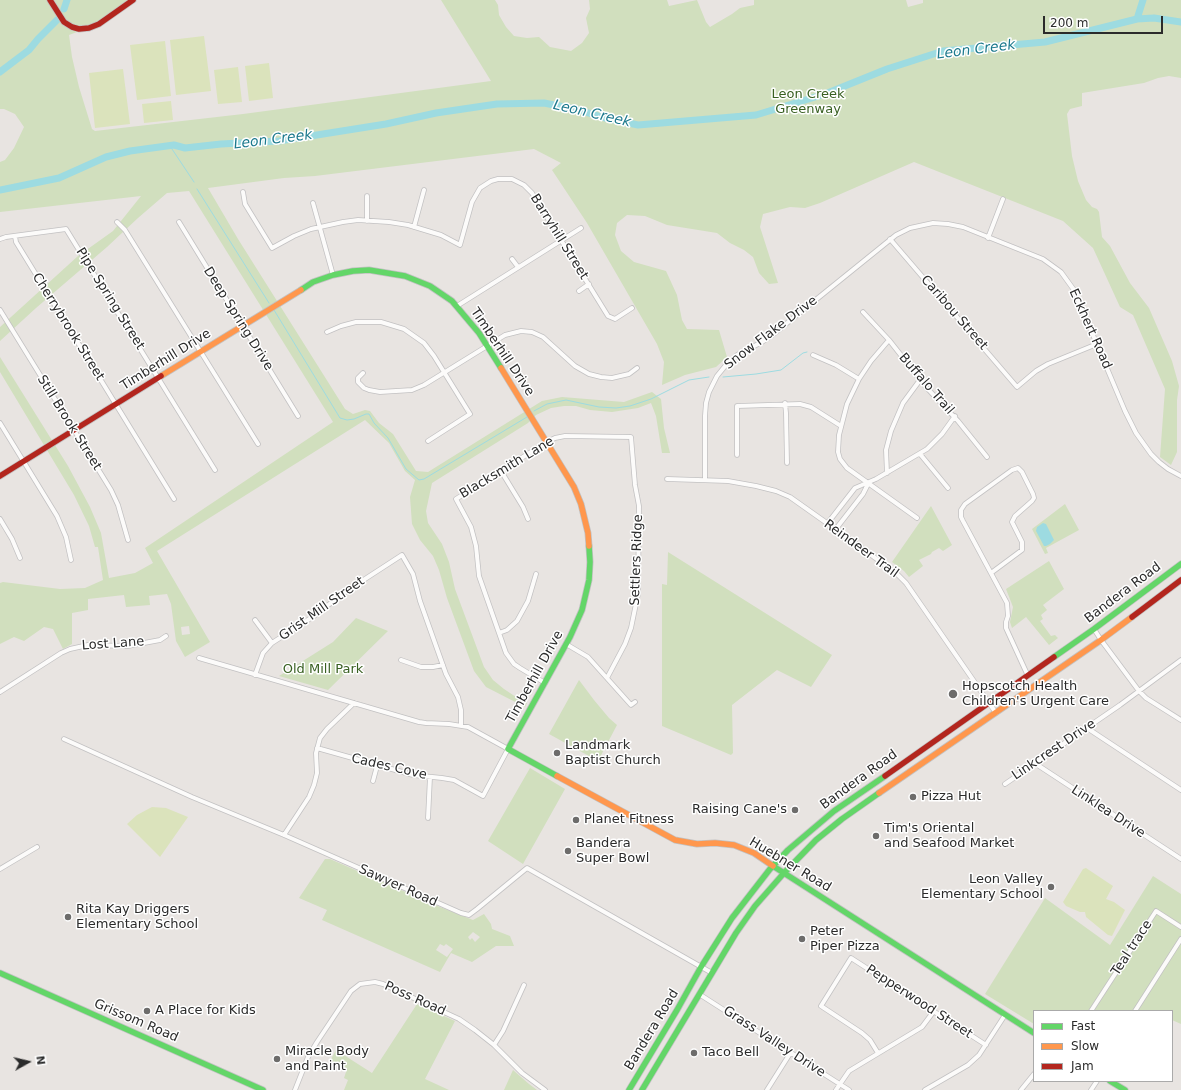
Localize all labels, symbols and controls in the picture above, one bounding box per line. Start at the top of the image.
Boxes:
scale bar [1045,8,1165,34]
text: 200 m [1050,16,1088,30]
water label: Leon Creek [936,37,1016,63]
park label: Leon Creek Greenway [772,87,844,118]
water label: Leon Creek [552,97,632,131]
water label: Leon Creek [233,127,313,153]
street label: Barryhill Street [526,191,592,283]
street label: Pipe Spring Street [72,245,148,353]
street label: Deep Spring Drive [200,264,276,374]
street label: Cherrybrook Street [29,270,107,384]
street label: Caribou Street [917,272,991,354]
street label: Eckhert Road [1065,286,1115,372]
street label: Snow Flake Drive [722,293,820,373]
street label: Timberhill Drive [467,305,537,399]
street label: Timberhill Drive [118,326,214,394]
street label: Buffalo Trail [895,350,957,418]
street label: Still Brook Street [33,372,105,474]
street label: Blacksmith Lane [457,434,557,502]
street label: Settlers Ridge [628,514,646,606]
street label: Reindeer Trail [821,517,901,581]
street label: Bandera Road [1082,559,1164,627]
street label: Grist Mill Street [276,574,368,644]
street label: Timberhill Drive [503,628,567,726]
street label: Lost Lane [81,634,145,654]
park label: Old Mill Park [283,662,363,678]
place label: Hopscotch Health Children's Urgent Care [962,679,1109,710]
marker: Hopscotch Health Children's Urgent Care [947,688,959,700]
street label: Linkcrest Drive [1009,716,1099,784]
place label: Landmark Baptist Church [565,738,661,769]
street label: Bandera Road [817,747,901,813]
marker: Landmark Baptist Church [552,748,562,758]
street label: Cades Cove [350,751,428,783]
street label: Linklea Drive [1068,782,1148,842]
place label: Pizza Hut [921,789,981,805]
marker: Pizza Hut [908,792,918,802]
place label: Raising Cane's [692,802,787,818]
marker: Raising Cane's [790,805,800,815]
place label: Planet Fitness [584,812,674,828]
marker: Planet Fitness [571,815,581,825]
place label: Tim's Oriental and Seafood Market [884,821,1014,852]
marker: Tim's Oriental and Seafood Market [871,831,881,841]
street label: Huebner Road [746,834,834,896]
place label: Bandera Super Bowl [576,836,649,867]
marker: Bandera Super Bowl [563,846,573,856]
street label: Sawyer Road [356,862,440,910]
place label: Leon Valley Elementary School [921,872,1043,903]
marker: Leon Valley Elementary School [1046,882,1056,892]
place label: Rita Kay Driggers Elementary School [76,902,198,933]
marker: Rita Kay Driggers Elementary School [63,912,73,922]
street label: Teal trace [1108,917,1156,979]
place label: Peter Piper Pizza [810,924,880,955]
marker: Peter Piper Pizza [797,934,807,944]
street label: Pepperwood Street [863,962,975,1042]
street label: Poss Road [382,979,448,1019]
street label: Bandera Road [622,987,682,1073]
street label: Grissom Road [92,996,180,1046]
place label: A Place for Kids [155,1003,256,1019]
street label: Grass Valley Drive [720,1003,828,1081]
marker: A Place for Kids [142,1006,152,1016]
legend [1033,1010,1173,1082]
text: Fast [1071,1019,1095,1033]
text: Slow [1071,1039,1099,1053]
north arrow [8,1042,48,1082]
place label: Miracle Body and Paint [285,1044,369,1075]
place label: Taco Bell [702,1045,759,1061]
marker: Taco Bell [689,1048,699,1058]
marker: Miracle Body and Paint [272,1054,282,1064]
text: N [33,1055,47,1066]
text: Jam [1071,1059,1094,1073]

